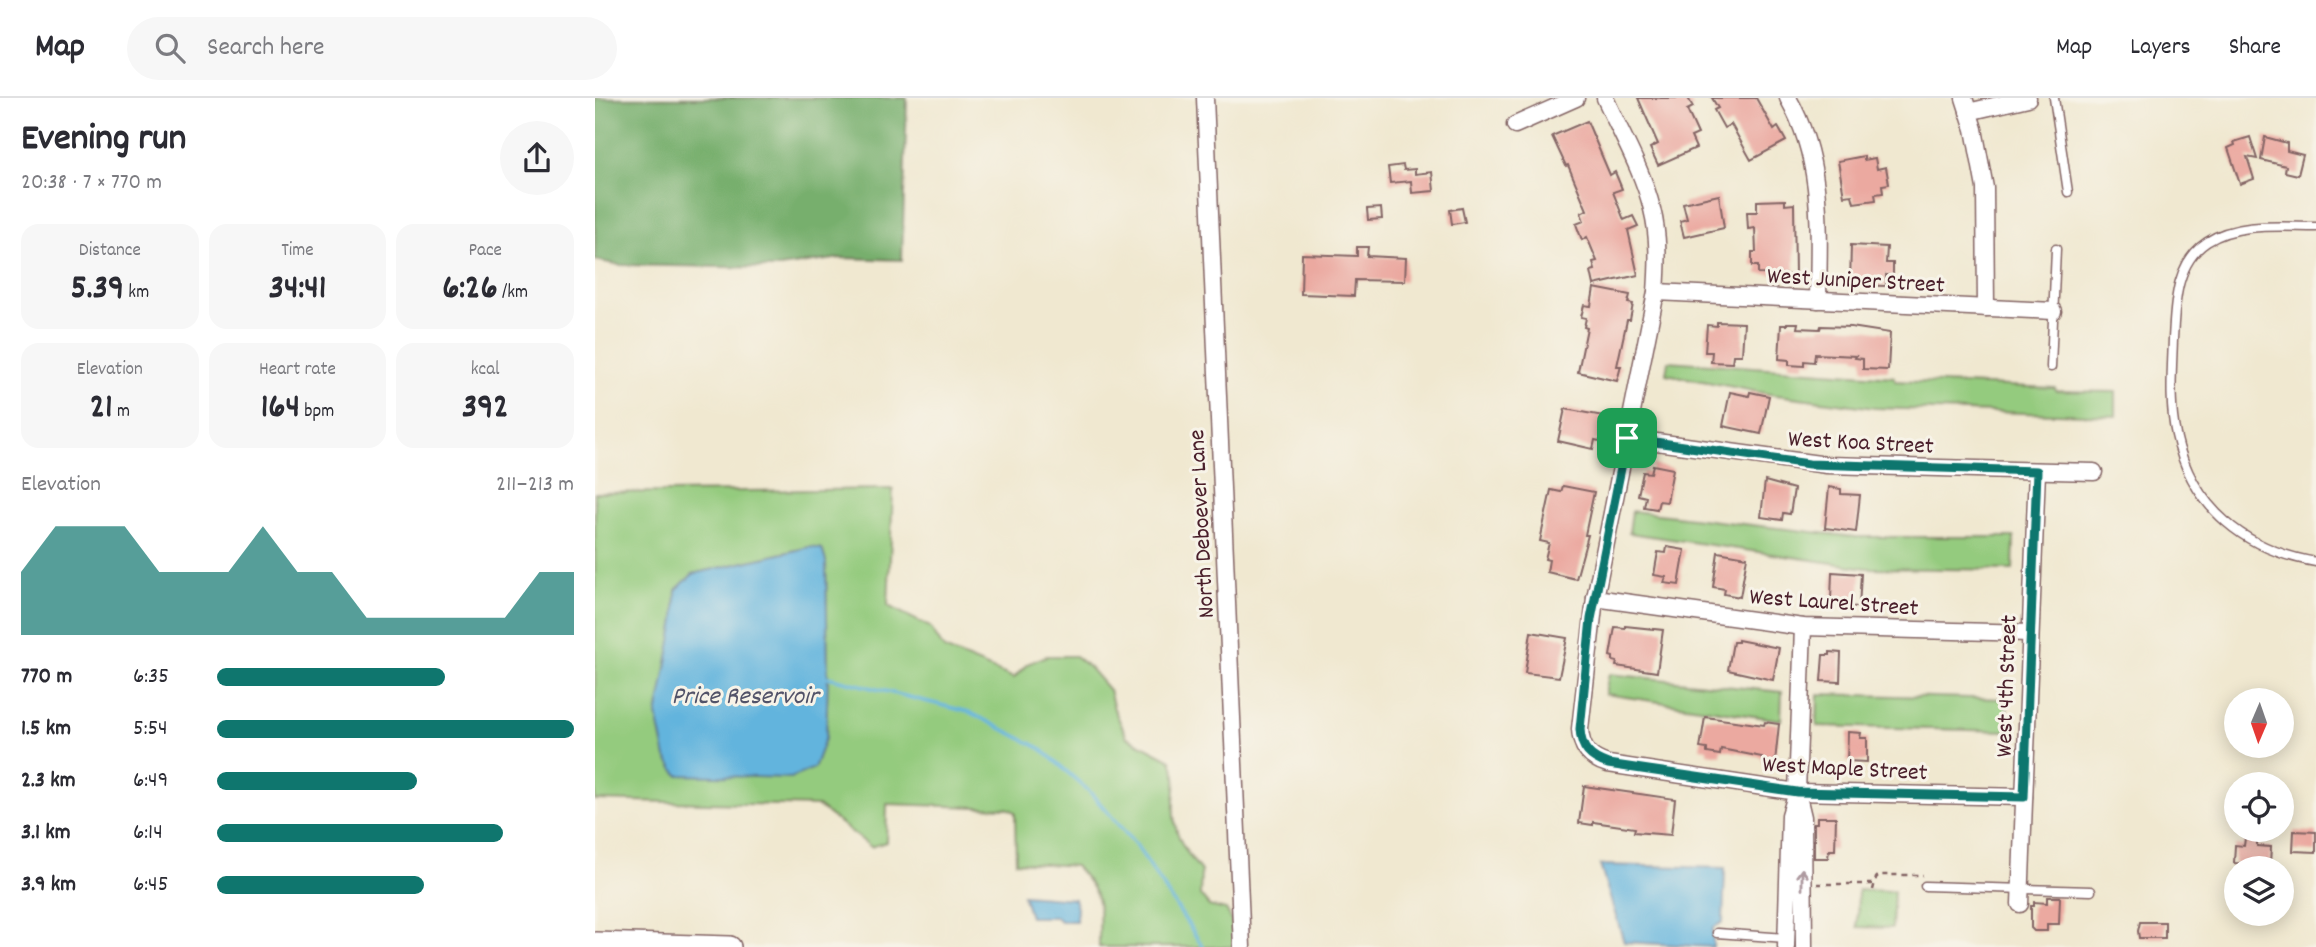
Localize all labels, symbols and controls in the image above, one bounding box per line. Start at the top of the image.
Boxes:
search box [127,17,617,80]
text: Map [35,25,85,72]
icon: search [151,29,189,67]
text: Search here [207,30,325,67]
text: Map [2056,31,2092,65]
text: Layers [2130,31,2191,65]
text: Share [2229,31,2281,65]
text: Evening run [21,113,186,168]
button: share [500,121,574,195]
text: 20:38 · 7 × 770 m [21,167,162,200]
text: Distance [79,238,141,265]
text: Time [281,238,314,265]
text: Pace [468,238,502,265]
street label: West Juniper Street [1766,260,1946,304]
text: 5.39 [70,265,124,315]
text: 34:41 [268,265,327,315]
text: 6:26 [442,265,498,315]
text: km [124,280,149,307]
text: /km [498,280,528,307]
text: Elevation [77,357,143,384]
text: Heart rate [259,357,336,384]
text: kcal [471,357,500,384]
text: 21 [90,384,113,434]
text: 164 [261,384,300,434]
text: 392 [462,384,509,434]
text: m [113,399,130,426]
text: bpm [300,399,334,426]
pin [1597,408,1657,468]
icon: arrive [1608,419,1646,457]
street label: West Koa Street [1787,423,1935,465]
street label: North Deboever Lane [1181,429,1225,619]
text: Elevation [21,469,101,502]
text: 211–213 m [496,469,574,502]
street label: West Laurel Street [1748,581,1920,627]
street label: West 4th Street [1989,614,2027,758]
text: 770 m [21,661,72,694]
text: 6:35 [133,661,169,694]
water label: Price Reservoir [671,679,822,716]
north arrow [2224,688,2294,758]
map controls [2224,688,2294,926]
text: 1.5 km [21,713,71,746]
text: 5:54 [133,713,168,746]
street label: West Maple Street [1761,749,1928,791]
text: 2.3 km [21,765,76,798]
text: 6:49 [133,765,168,798]
button: locate [2224,772,2294,842]
text: 3.1 km [21,817,71,850]
text: 6:14 [133,817,163,850]
button: layers [2224,856,2294,926]
one-way arrow [1795,868,1809,891]
text: 3.9 km [21,869,76,902]
text: 6:45 [133,869,168,902]

